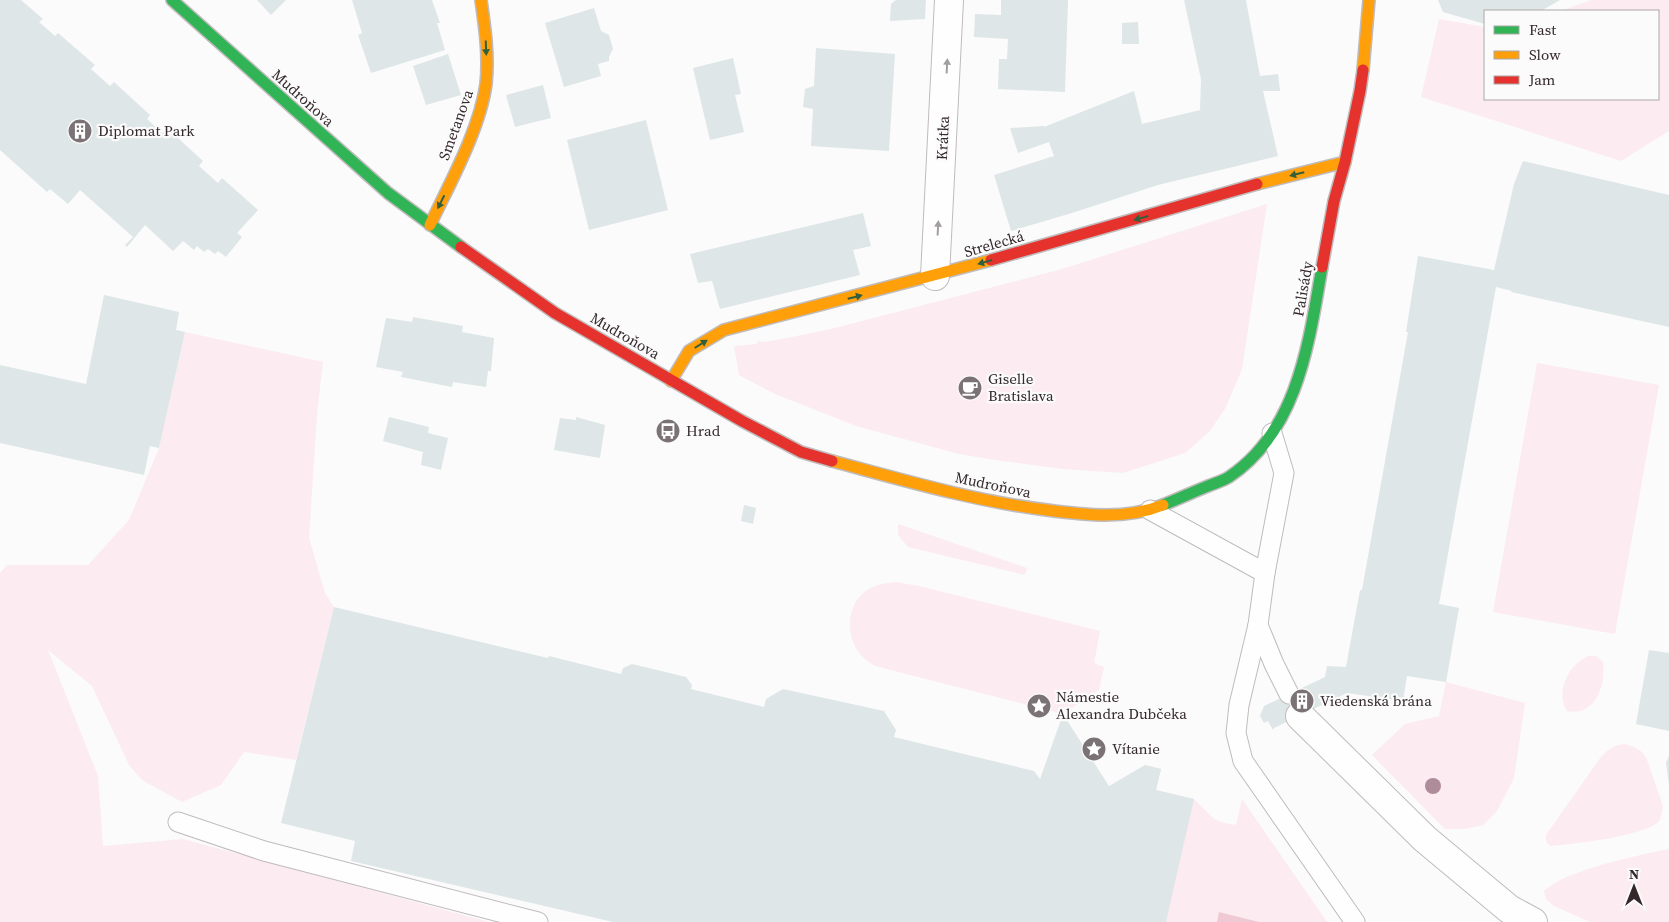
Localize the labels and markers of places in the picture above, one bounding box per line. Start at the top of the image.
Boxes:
building icon: Diplomat Park [67,118,93,144]
place label: Diplomat Park [98,120,195,141]
place label: Giselle Bratislava [988,368,1054,406]
cafe icon: Giselle Bratislava [957,375,983,401]
bus stop icon: Hrad [655,418,681,444]
place label: Hrad [686,420,721,441]
place label: Námestie Alexandra Dubčeka [1056,686,1187,724]
building icon: Viedenská brána [1289,688,1315,714]
place label: Viedenská brána [1320,690,1432,711]
place icon: Námestie Alexandra Dubčeka [1026,693,1052,719]
place icon: Vítanie [1081,736,1107,762]
place label: Vítanie [1112,738,1160,759]

